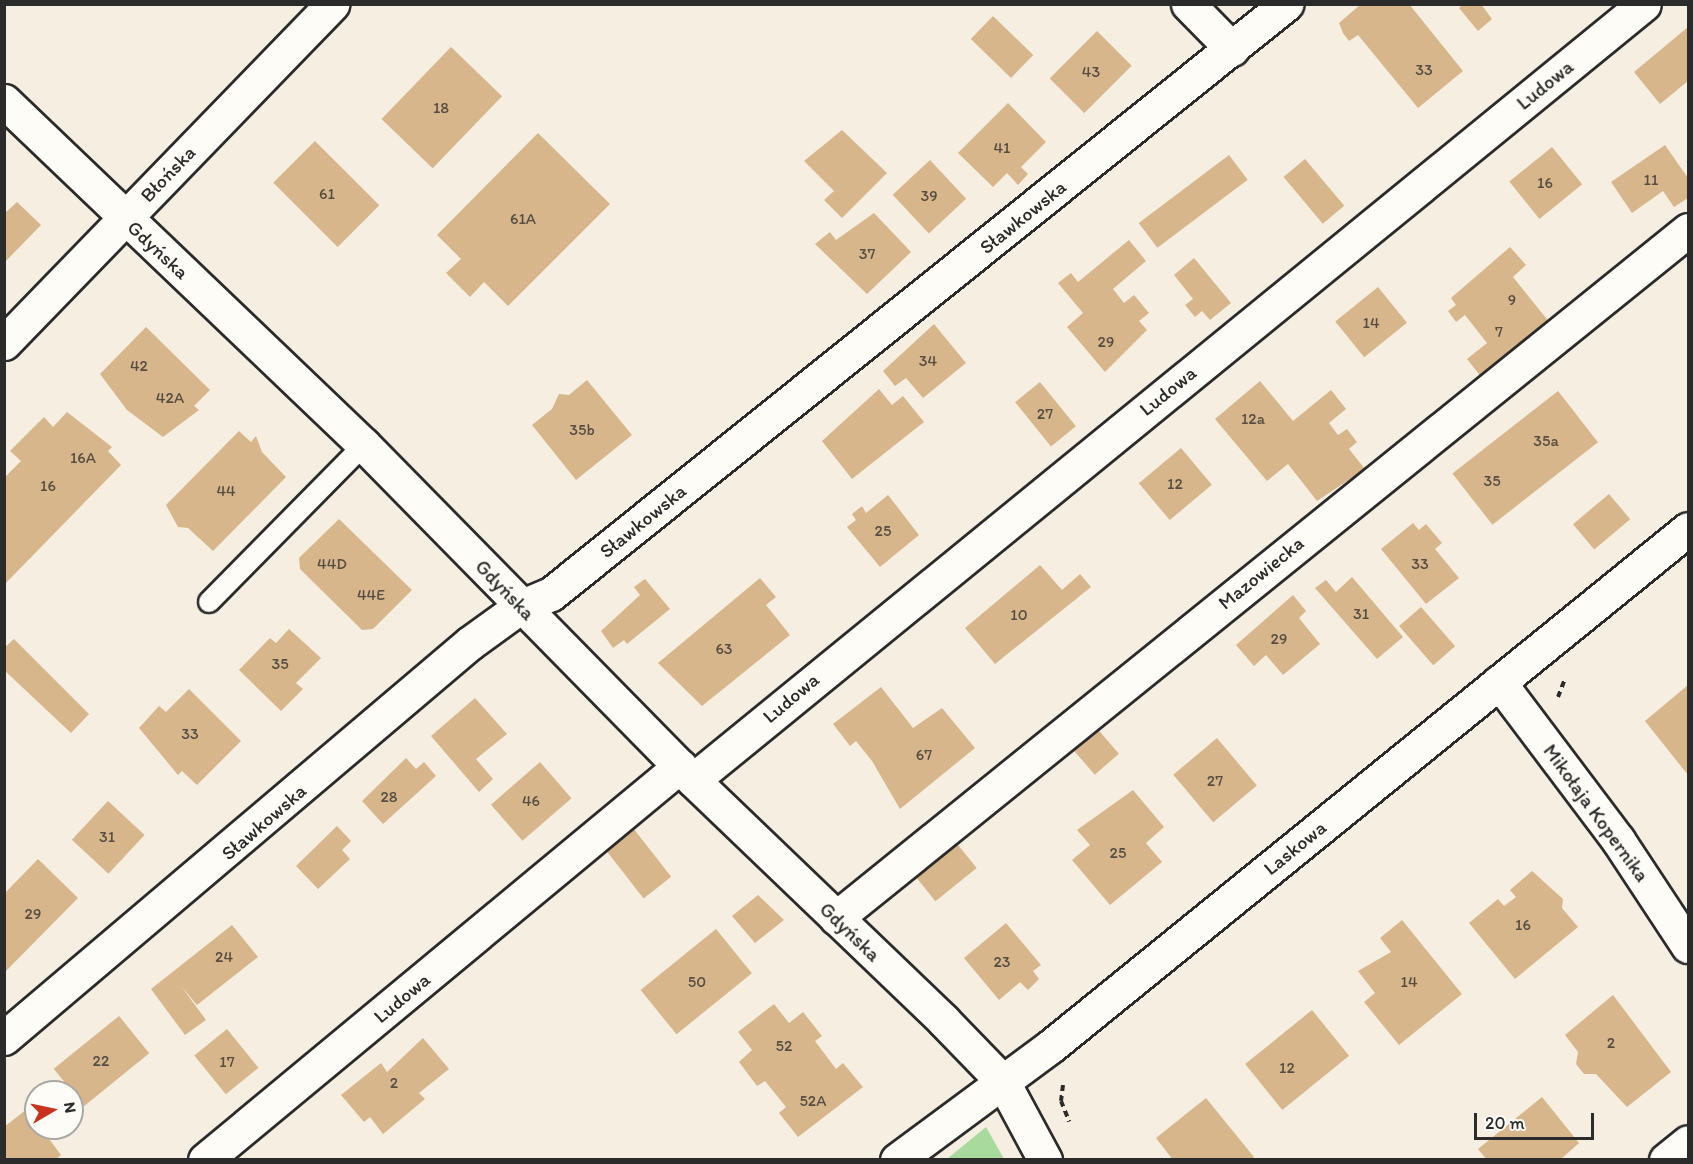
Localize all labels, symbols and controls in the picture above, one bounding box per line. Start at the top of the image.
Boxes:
street label: Ludowa [1512,55,1578,115]
house number: 33 [1415,60,1433,80]
house number: 43 [1082,62,1100,82]
house number: 18 [433,98,449,118]
house number: 41 [993,138,1011,158]
street label: Błońska [135,141,201,207]
house number: 11 [1644,170,1658,190]
house number: 16 [1537,173,1553,193]
street label: Sławkowska [975,175,1071,259]
house number: 61 [319,184,335,204]
house number: 39 [920,186,938,206]
house number: 61A [510,209,536,229]
street label: Gdyńska [122,216,194,284]
house number: 37 [859,244,875,264]
house number: 9 [1508,290,1516,310]
house number: 14 [1362,313,1380,333]
house number: 7 [1495,322,1503,342]
house number: 29 [1098,332,1114,352]
house number: 34 [919,351,937,371]
house number: 42 [130,356,148,376]
street label: Ludowa [1135,361,1201,421]
house number: 42A [156,388,184,408]
house number: 27 [1037,404,1053,424]
house number: 12a [1241,409,1265,429]
house number: 35b [569,420,595,440]
house number: 35a [1533,431,1559,451]
house number: 16A [70,448,96,468]
house number: 35 [1483,471,1501,491]
house number: 12 [1167,474,1183,494]
house number: 16 [40,476,56,496]
street label: Sławkowska [595,479,691,563]
house number: 44 [216,481,236,501]
house number: 25 [875,521,891,541]
street label: Mazowiecka [1213,531,1309,615]
house number: 44D [317,554,347,574]
house number: 33 [1411,554,1429,574]
street label: Gdyńska [470,555,540,625]
house number: 44E [357,585,385,605]
house number: 31 [1353,604,1369,624]
house number: 10 [1010,605,1028,625]
house number: 29 [1271,629,1287,649]
house number: 63 [715,639,733,659]
house number: 35 [271,654,289,674]
street label: Ludowa [758,668,824,728]
house number: 33 [181,724,199,744]
street label: Mikołaja Kopernika [1538,739,1654,887]
house number: 67 [916,745,932,765]
house number: 27 [1207,771,1223,791]
street label: Sławkowska [217,779,311,865]
house number: 28 [380,787,398,807]
house number: 46 [522,791,540,811]
street label: Laskowa [1259,815,1331,881]
house number: 31 [99,827,115,847]
house number: 25 [1110,843,1126,863]
street label: Gdyńska [815,897,885,967]
house number: 29 [25,904,41,924]
house number: 16 [1515,915,1531,935]
house number: 24 [215,947,233,967]
house number: 23 [993,952,1011,972]
street label: Ludowa [369,968,435,1028]
house number: 50 [688,972,706,992]
house number: 14 [1400,972,1418,992]
house number: 2 [1607,1033,1615,1053]
house number: 52 [776,1036,792,1056]
house number: 22 [93,1051,109,1071]
house number: 17 [219,1052,235,1072]
house number: 12 [1279,1058,1295,1078]
house number: 2 [390,1073,398,1093]
north arrow [24,1080,84,1140]
house number: 52A [799,1091,827,1111]
text: N [60,1101,81,1114]
scale bar [1477,1101,1597,1139]
text: 20 m [1485,1112,1525,1134]

